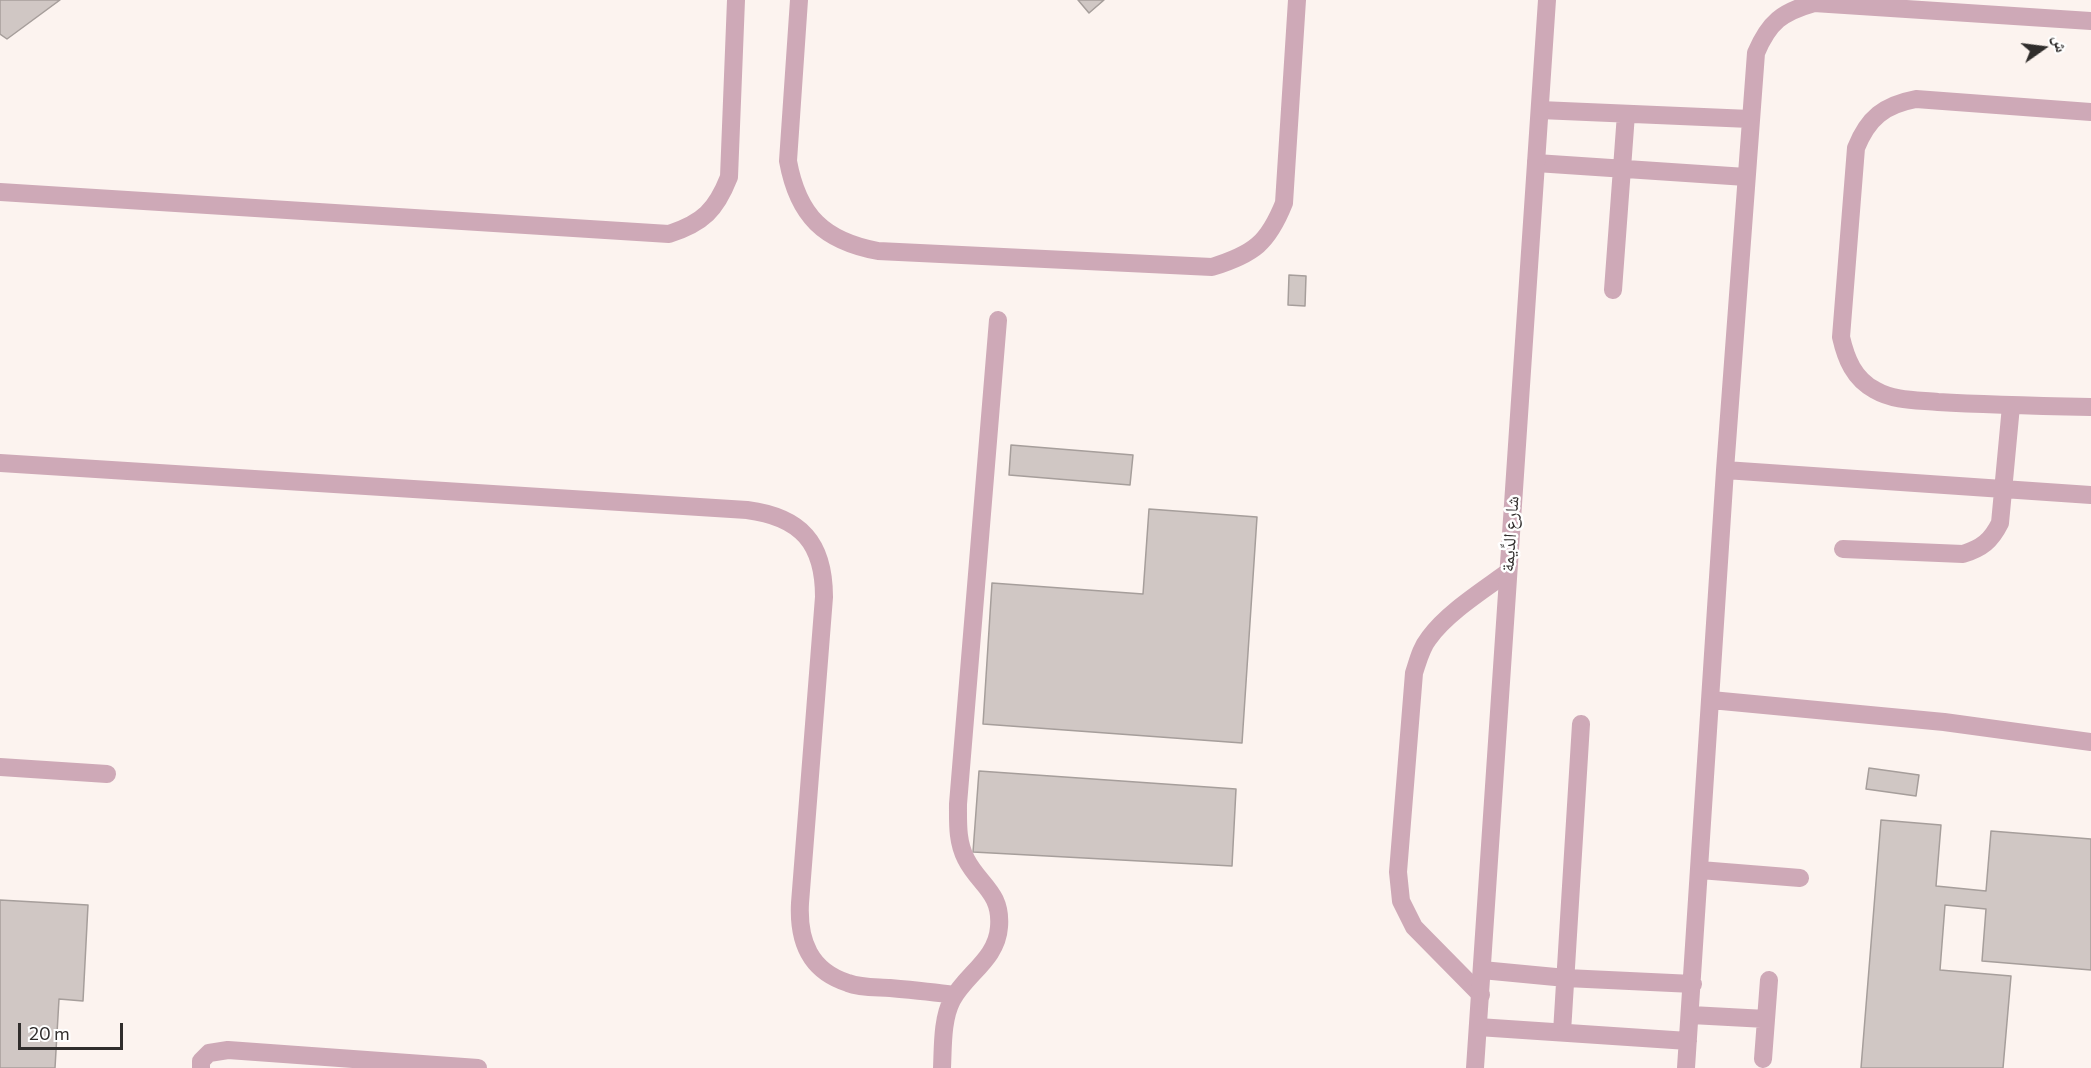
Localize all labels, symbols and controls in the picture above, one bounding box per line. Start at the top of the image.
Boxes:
north arrow [2013,18,2073,78]
text: ش [2050,33,2072,54]
street label: شارع الدِّيمة [1497,495,1523,573]
scale bar [21,1011,126,1049]
text: 20 m [29,1022,70,1044]

